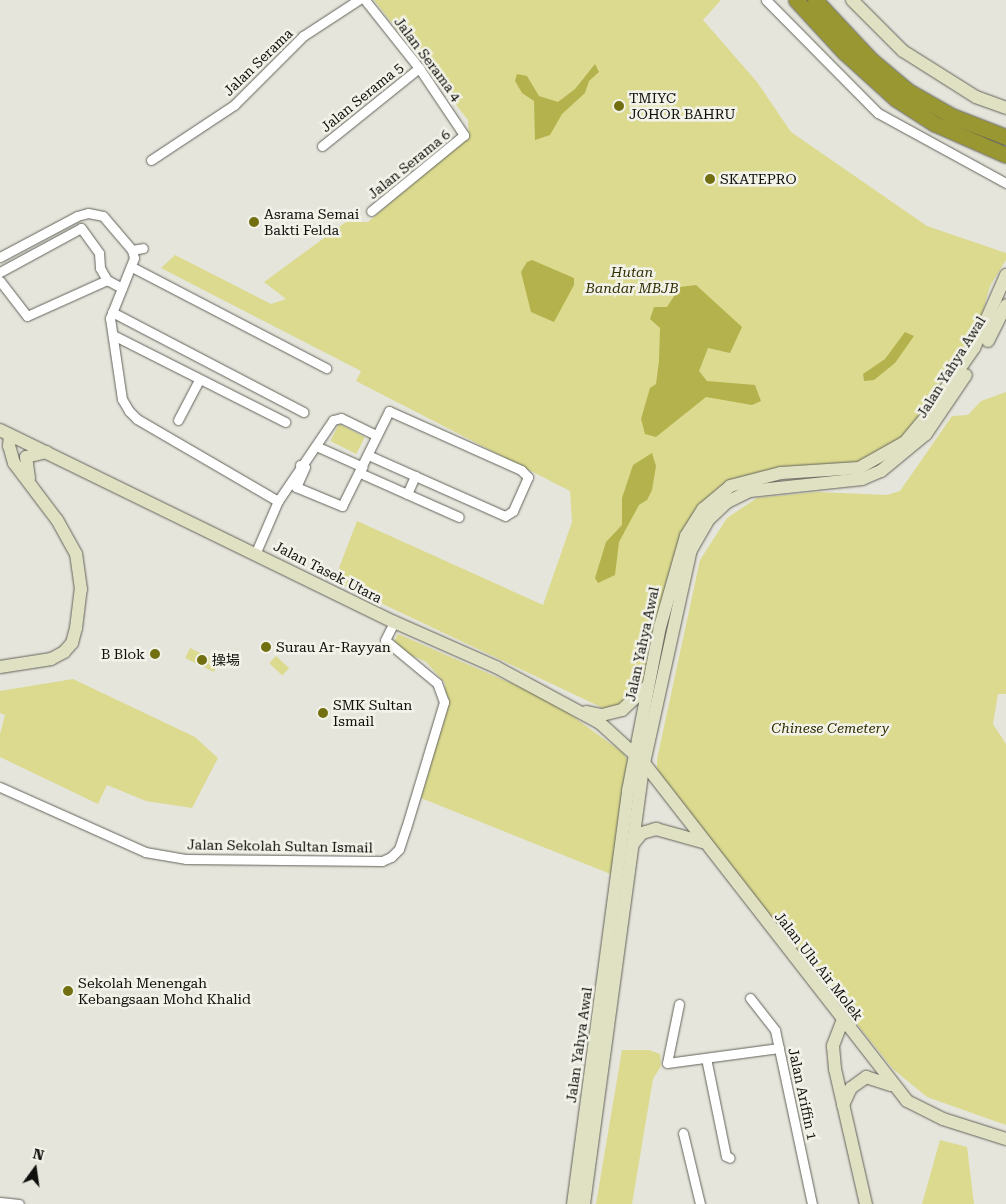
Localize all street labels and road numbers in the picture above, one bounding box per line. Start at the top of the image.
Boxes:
street label: Jalan Serama 4 [391,14,465,104]
street label: Jalan Serama [220,25,296,99]
street label: Jalan Serama 5 [317,59,407,135]
street label: Jalan Serama 6 [364,126,454,202]
street label: Jalan Yahya Awal [913,313,989,421]
street label: Jalan Tasek Utara [271,537,385,607]
street label: Jalan Yahya Awal [622,585,662,703]
street label: Jalan Sekolah Sultan Ismail [187,836,373,856]
street label: Jalan Ulu Air Molek [771,908,867,1024]
street label: Jalan Yahya Awal [563,986,595,1104]
street label: Jalan Ariffin 1 [785,1046,821,1142]

